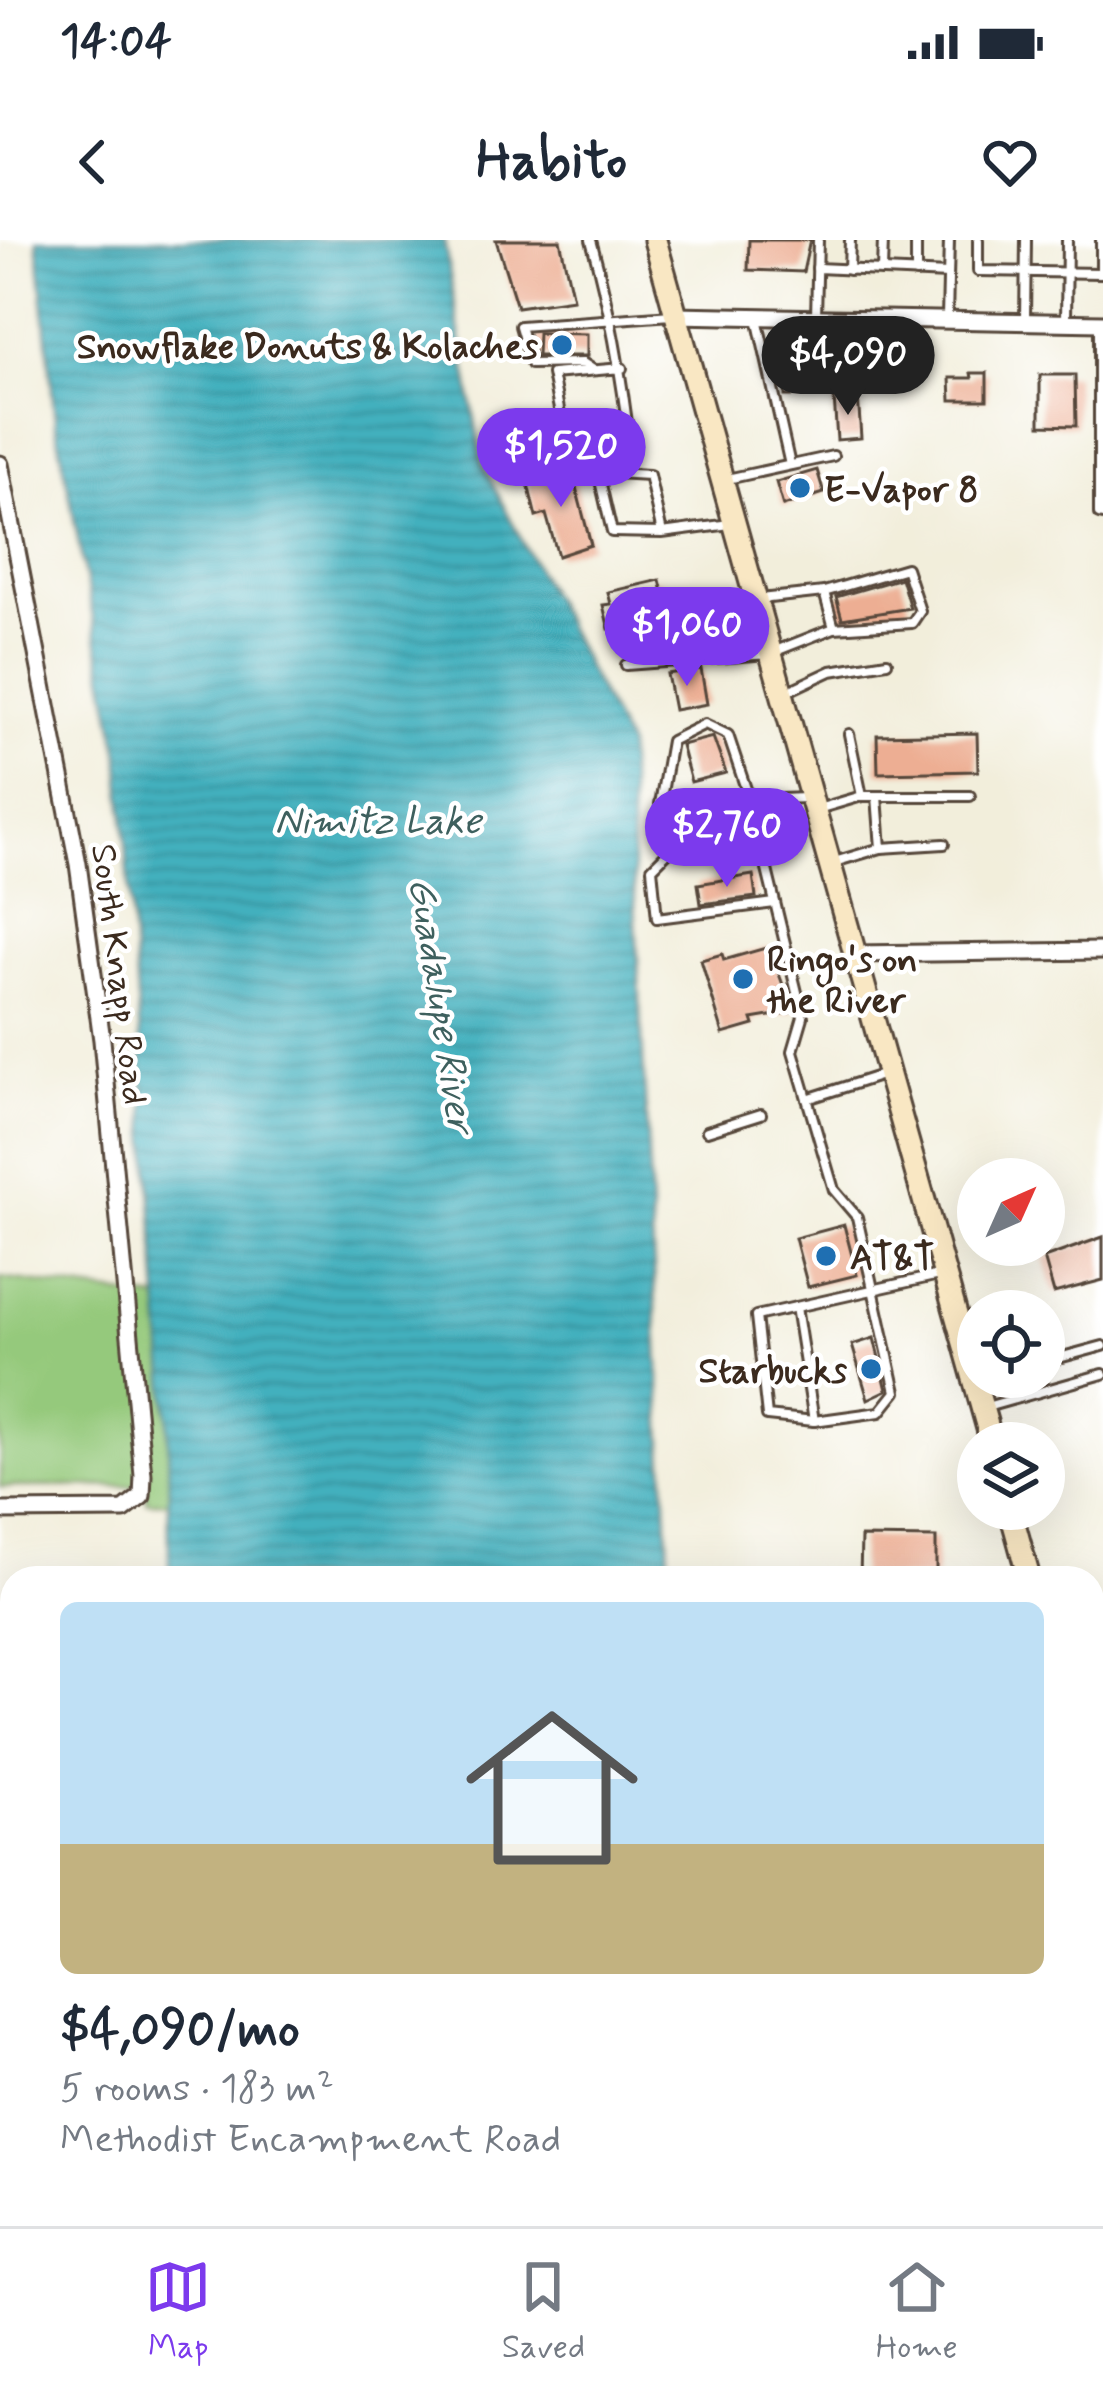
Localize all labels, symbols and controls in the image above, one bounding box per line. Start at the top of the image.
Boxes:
text: 14:04 [60,13,172,72]
text: Habito [476,127,627,198]
icon: back [60,129,126,195]
icon: heart [977,129,1043,195]
pin: $4,090 [750,316,946,418]
place label: Snowflake Donuts & Kolaches [77,325,538,372]
text: $4,090 [789,329,907,380]
marker: Snowflake Donuts & Kolaches [549,332,575,358]
pin: $1,520 [463,408,659,510]
text: $1,520 [504,421,618,472]
place label: E-Vapor 8 [824,468,979,515]
marker: E-Vapor 8 [787,475,813,501]
pin: $1,060 [589,587,785,689]
text: $1,060 [631,600,743,651]
pin: $2,760 [629,788,825,890]
water label: Nimitz Lake [275,797,484,848]
text: $2,760 [672,801,782,852]
street label: South Knapp Road [78,841,157,1108]
water label: Guadalupe River [394,874,485,1140]
place label: Ringo's on the River [766,938,918,1026]
marker: Ringo's on the River [730,966,756,992]
north arrow [957,1158,1065,1266]
map controls [957,1158,1065,1530]
place label: AT&T [850,1236,935,1283]
marker: AT&T [813,1243,839,1269]
button: locate [957,1290,1065,1398]
place label: Starbucks [698,1349,847,1396]
marker: Starbucks [858,1356,884,1382]
button: layers [957,1422,1065,1530]
icon: home [444,1680,660,1896]
text: $4,090/mo [60,1998,300,2064]
text: 5 rooms · 183 m² [60,2064,334,2115]
text: Methodist Encampment Road [60,2115,561,2166]
tab: Map [145,2254,211,2370]
tab: Saved [502,2254,585,2370]
tab: Home [876,2254,958,2370]

